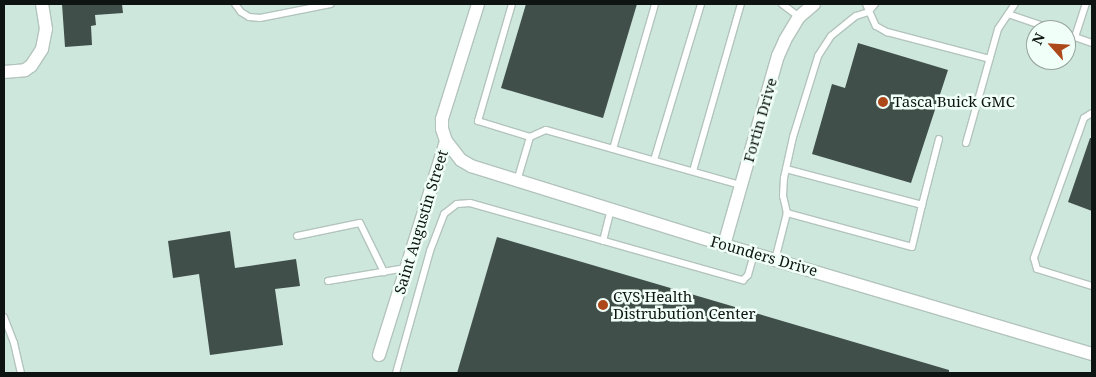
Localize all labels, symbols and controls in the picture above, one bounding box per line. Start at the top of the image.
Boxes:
north arrow [1026,20,1076,70]
text: N [1027,30,1049,48]
street label: Fortin Drive [739,76,781,164]
place label: Tasca Buick GMC [893,93,1015,111]
marker: Tasca Buick GMC [877,96,889,108]
street label: Saint Augustin Street [390,148,452,296]
street label: Founders Drive [708,232,820,280]
place label: CVS Health Distrubution Center [613,287,756,322]
marker: CVS Health Distrubution Center [597,299,609,311]

